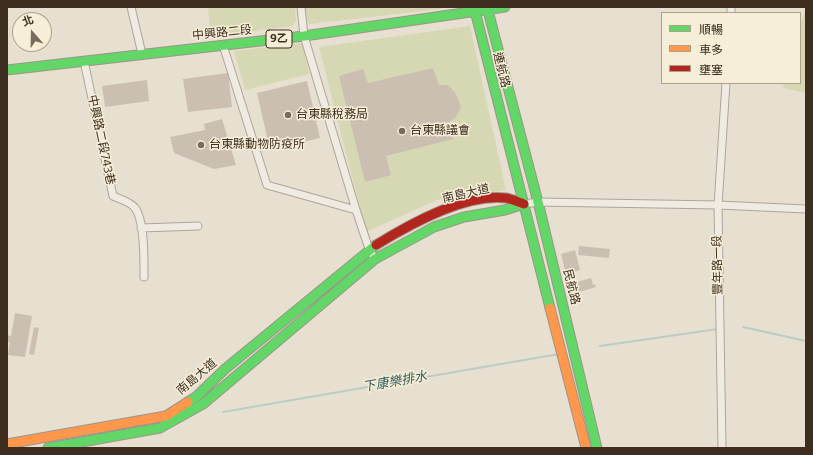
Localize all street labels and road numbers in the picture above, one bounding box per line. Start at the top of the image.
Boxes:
street label: 中興路二段 [191,23,253,43]
road number: 9乙 [266,30,292,48]
street label: 連航路 [490,51,512,89]
street label: 中興路二段743巷 [84,94,118,186]
street label: 南島大道 [441,182,491,206]
street label: 豐年路一段 [710,235,726,295]
street label: 民航路 [560,268,582,306]
street label: 南島大道 [174,356,220,398]

